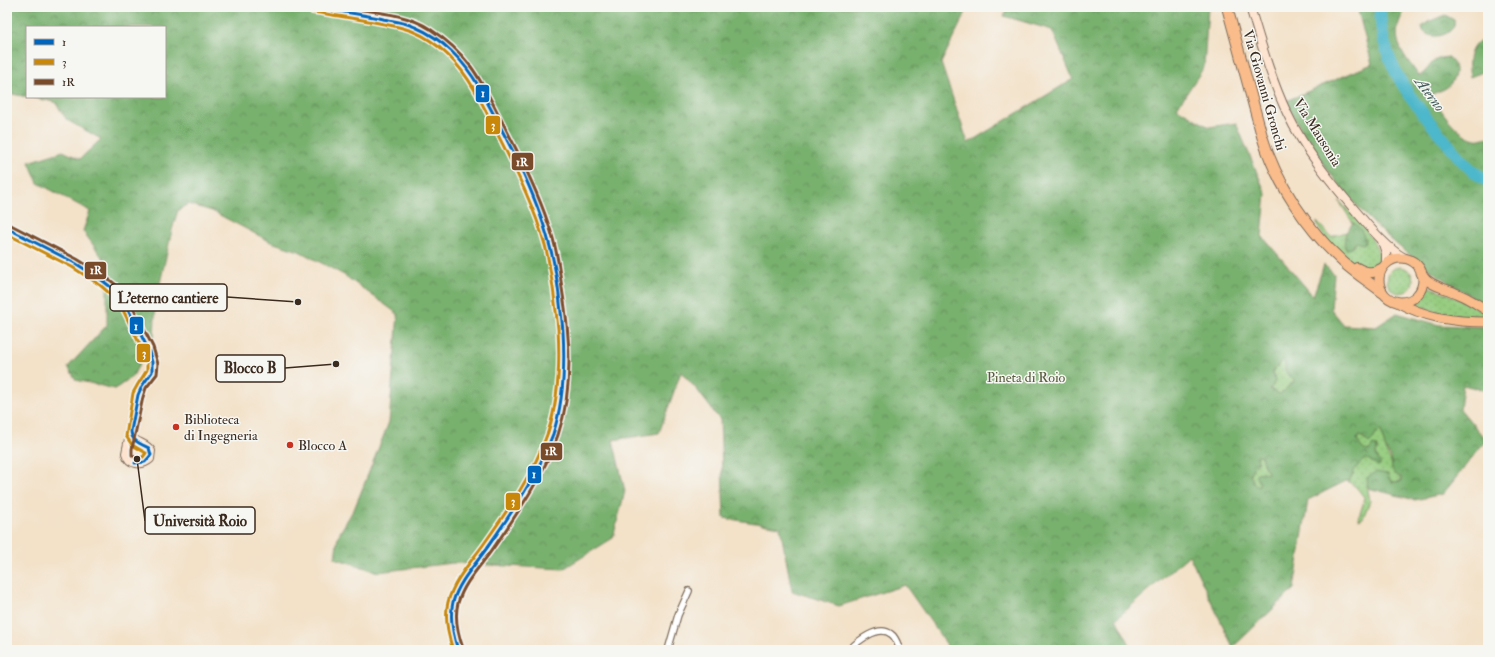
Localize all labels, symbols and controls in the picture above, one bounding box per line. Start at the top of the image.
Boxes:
legend [26,26,166,98]
street label: Via Giovanni Gronchi [1239,28,1290,153]
text: 1 [62,35,66,50]
text: 3 [62,55,67,70]
water label: Aterno [1409,72,1449,115]
text: 1R [62,75,75,90]
line badge: 1 [475,84,490,103]
text: 1 [481,87,485,100]
street label: Via Mausonia [1290,95,1345,170]
line badge: 3 [485,115,501,135]
text: 3 [491,119,495,132]
line badge: 1R [511,152,534,171]
text: 1R [516,156,529,169]
line badge: 1R [84,261,107,280]
text: 1R [90,264,103,277]
callout: L'eterno cantiere [110,284,227,311]
text: L'eterno cantiere [118,289,219,308]
line badge: 1 [129,316,144,335]
text: 1 [134,320,138,333]
line badge: 3 [136,343,151,363]
text: 3 [142,347,146,360]
callout: Blocco B [216,355,285,382]
text: Blocco B [224,359,277,378]
park label: Pineta di Roio [987,369,1066,386]
place label: Biblioteca di Ingegneria [184,411,258,444]
marker: Biblioteca di Ingegneria [171,422,181,432]
place label: Blocco A [298,437,347,454]
marker: Blocco A [285,440,295,450]
line badge: 1R [540,442,563,461]
text: 1R [545,445,558,458]
line badge: 1 [527,465,542,484]
text: 1 [532,468,536,481]
line badge: 3 [505,492,521,511]
text: 3 [511,495,515,508]
callout: Università Roio [145,507,255,534]
text: Università Roio [153,512,248,531]

